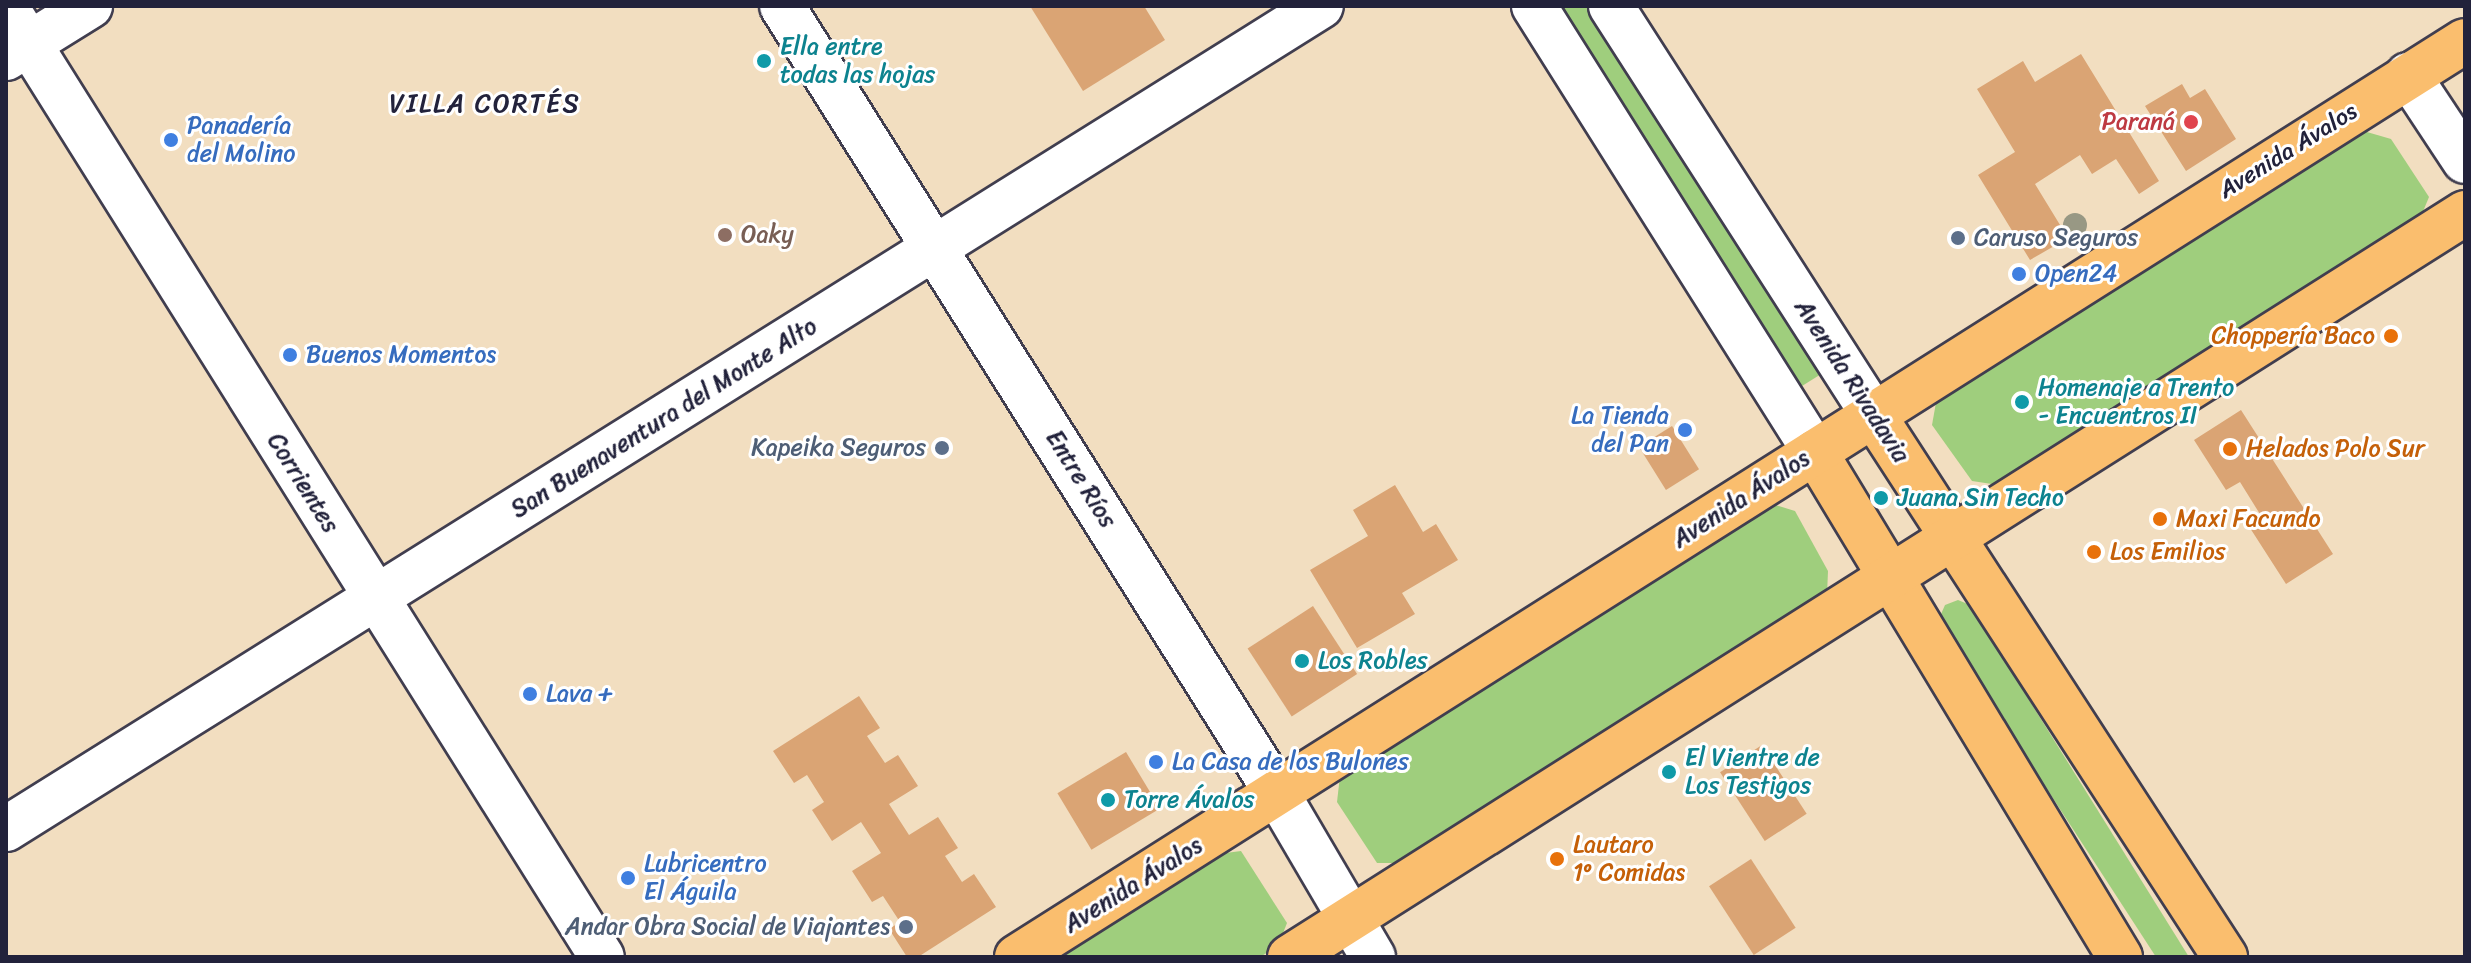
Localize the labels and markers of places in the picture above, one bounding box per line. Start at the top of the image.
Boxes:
place label: Ella entre todas las hojas [780,33,934,89]
marker: Ella entre todas las hojas [755,52,773,70]
place label: Paraná [2102,108,2175,136]
place label: Panadería del Molino [187,112,295,168]
marker: Paraná [2182,113,2200,131]
marker: Panadería del Molino [162,131,180,149]
place label: Oaky [741,221,794,249]
place label: Caruso Seguros [1974,224,2137,252]
marker: Oaky [716,226,734,244]
marker: Caruso Seguros [1949,229,1967,247]
place label: Open24 [2035,260,2117,288]
marker: Open24 [2010,265,2028,283]
place label: Choppería Baco [2211,322,2375,350]
marker: Choppería Baco [2382,327,2400,345]
place label: Buenos Momentos [306,341,497,369]
marker: Buenos Momentos [281,346,299,364]
place label: Homenaje a Trento - Encuentros II [2038,374,2235,430]
marker: Homenaje a Trento - Encuentros II [2013,393,2031,411]
place label: La Tienda del Pan [1570,402,1669,458]
marker: La Tienda del Pan [1676,421,1694,439]
place label: Kapeika Seguros [753,434,926,462]
place label: Helados Polo Sur [2246,435,2425,463]
marker: Kapeika Seguros [933,439,951,457]
marker: Helados Polo Sur [2221,440,2239,458]
place label: Juana Sin Techo [1897,484,2066,512]
marker: Juana Sin Techo [1872,489,1890,507]
place label: Maxi Facundo [2176,505,2320,533]
marker: Maxi Facundo [2151,510,2169,528]
place label: Los Emilios [2110,538,2224,566]
marker: Los Emilios [2085,543,2103,561]
place label: Los Robles [1318,647,1428,675]
marker: Los Robles [1293,652,1311,670]
place label: Lava + [546,680,613,708]
marker: Lava + [521,685,539,703]
place label: El Vientre de Los Testigos [1685,744,1821,800]
place label: La Casa de los Bulones [1172,748,1407,776]
marker: La Casa de los Bulones [1147,753,1165,771]
marker: El Vientre de Los Testigos [1660,763,1678,781]
place label: Torre Ávalos [1124,786,1253,814]
marker: Torre Ávalos [1099,791,1117,809]
place label: Lautaro 1º Comidas [1573,831,1685,887]
place label: Lubricentro El Águila [644,850,767,906]
marker: Lautaro 1º Comidas [1548,850,1566,868]
marker: Lubricentro El Águila [619,869,637,887]
place label: Andar Obra Social de Viajantes [563,913,890,941]
marker: Andar Obra Social de Viajantes [897,918,915,936]

